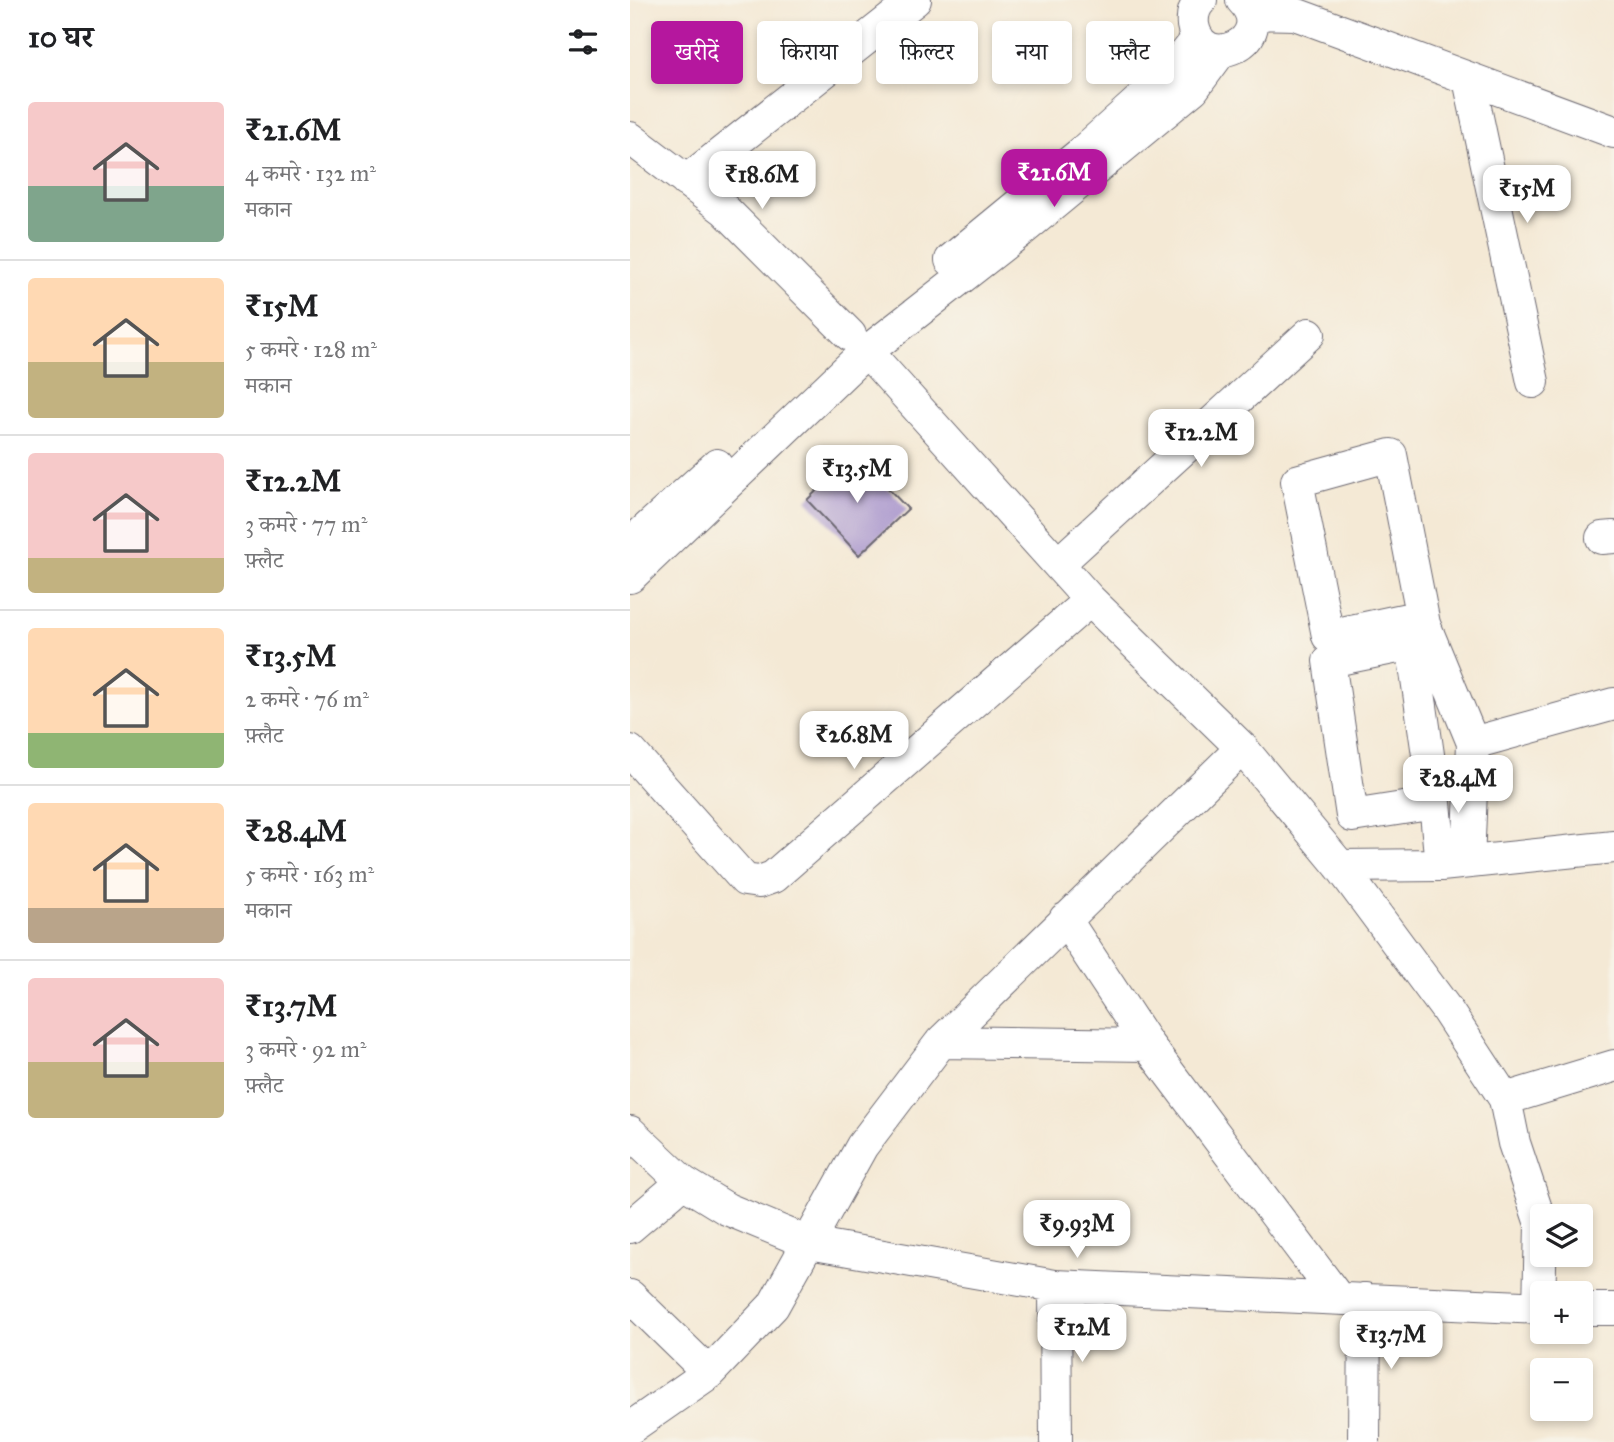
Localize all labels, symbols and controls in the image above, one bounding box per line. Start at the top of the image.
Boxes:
text: 10 घर [28,19,93,55]
chip: खरीदें [651,21,743,84]
chip: किराया [757,21,862,84]
chip: फ़िल्टर [876,21,978,84]
chip: नया [992,21,1072,84]
chip: फ़्लैट [1086,21,1174,84]
icon: filters [564,23,602,61]
text: ₹21.6M [245,112,341,148]
icon: home [84,130,168,214]
pin: ₹21.6M [997,150,1111,209]
pin: ₹18.6M [705,152,819,211]
text: ₹21.6M [1017,158,1091,186]
text: 4 कमरे · 132 m² [245,159,376,187]
text: ₹18.6M [725,160,799,188]
pin: ₹15M [1486,166,1568,225]
text: ₹15M [1499,174,1555,202]
text: मकान [245,195,292,223]
text: ₹15M [245,288,318,324]
icon: home [84,306,168,390]
text: 5 कमरे · 128 m² [245,335,377,363]
text: मकान [245,371,292,399]
pin: ₹12.2M [1144,410,1258,469]
text: ₹12.2M [1164,418,1238,446]
pin: ₹13.5M [800,446,914,505]
text: ₹13.5M [822,454,892,482]
text: ₹12.2M [245,463,341,499]
icon: home [84,481,168,565]
text: 3 कमरे · 77 m² [245,510,367,538]
text: फ़्लैट [245,546,283,574]
text: ₹13.5M [245,638,336,674]
icon: home [84,656,168,740]
text: 2 कमरे · 76 m² [245,685,369,713]
pin: ₹26.8M [797,712,911,771]
text: ₹26.8M [816,720,892,748]
text: फ़्लैट [245,721,283,749]
pin: ₹28.4M [1401,756,1515,815]
text: ₹28.4M [1419,764,1497,792]
text: ₹28.4M [245,813,347,849]
icon: home [84,831,168,915]
text: 5 कमरे · 163 m² [245,860,374,888]
text: मकान [245,896,292,924]
text: ₹13.7M [245,988,337,1024]
icon: home [84,1006,168,1090]
text: 3 कमरे · 92 m² [245,1035,366,1063]
text: फ़्लैट [245,1071,283,1099]
pin: ₹9.93M [1020,1200,1134,1260]
map controls [1530,1204,1593,1421]
button: layers [1530,1204,1593,1267]
text: ₹9.93M [1039,1209,1115,1237]
button: + [1530,1281,1593,1344]
pin: ₹12M [1041,1304,1123,1364]
pin: ₹13.7M [1334,1312,1448,1371]
text: ₹12M [1053,1313,1111,1341]
text: ₹13.7M [1356,1320,1426,1348]
button: − [1530,1358,1593,1421]

